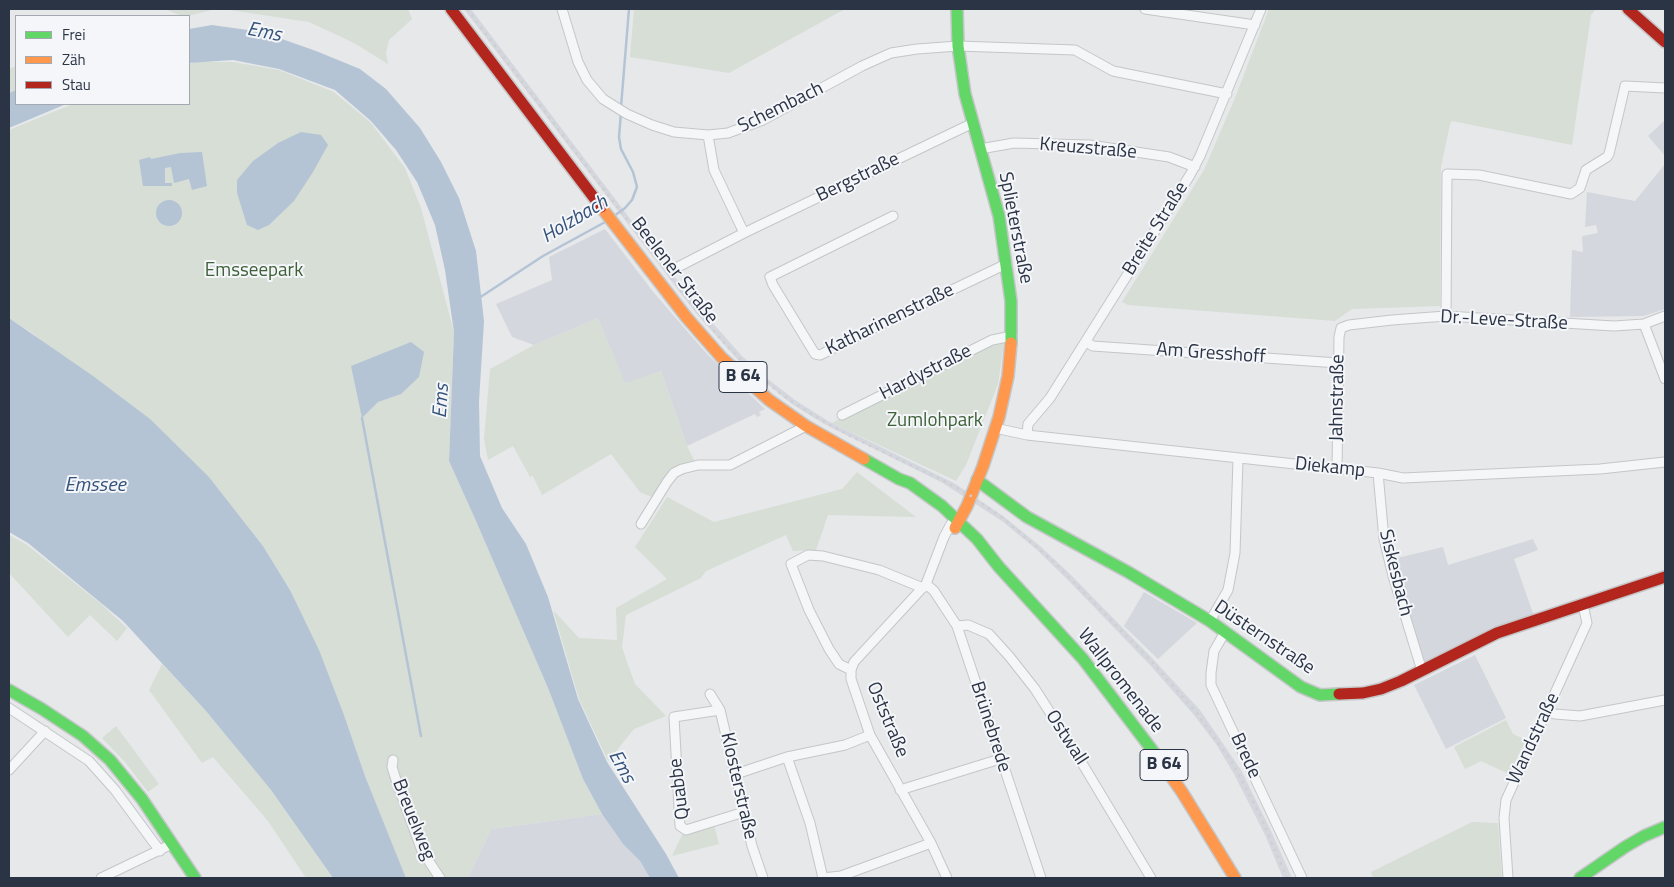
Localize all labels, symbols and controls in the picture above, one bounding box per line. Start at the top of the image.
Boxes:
legend [15,15,190,105]
water label: Ems [245,18,283,48]
text: Frei [62,23,85,46]
text: Zäh [62,48,86,71]
text: Stau [62,73,91,96]
street label: Schembach [735,78,827,138]
street label: Kreuzstraße [1038,133,1138,165]
street label: Bergstraße [813,148,903,208]
street label: Splieterstraße [993,170,1037,286]
street label: Breite Straße [1118,178,1194,280]
water label: Holzbach [538,191,612,249]
street label: Beelener Straße [625,213,723,329]
park label: Emsseepark [205,260,303,282]
street label: Katharinenstraße [822,279,958,361]
street label: Dr.-Leve-Straße [1440,306,1568,336]
street label: Am Gresshoff [1156,339,1266,369]
street label: Hardystraße [876,340,976,406]
street label: Jahnstraße [1326,354,1350,442]
road number: B 64 [719,362,767,392]
water label: Ems [429,383,455,419]
park label: Zumlohpark [887,410,983,432]
street label: Diekamp [1294,453,1366,483]
water label: Emssee [64,474,126,498]
street label: Siskesbach [1373,527,1417,619]
street label: Düsternstraße [1209,596,1319,680]
street label: Wallpromenade [1072,624,1168,738]
street label: Oststraße [861,679,913,761]
street label: Brünebrede [965,679,1015,775]
street label: Wandstraße [1503,690,1565,788]
street label: Ostwall [1040,706,1092,770]
street label: Klosterstraße [715,730,761,842]
street label: Brede [1225,730,1265,782]
water label: Ems [602,746,640,788]
road number: B 64 [1140,750,1188,780]
street label: Quabbe [665,757,695,821]
street label: Breuelweg [386,776,440,864]

